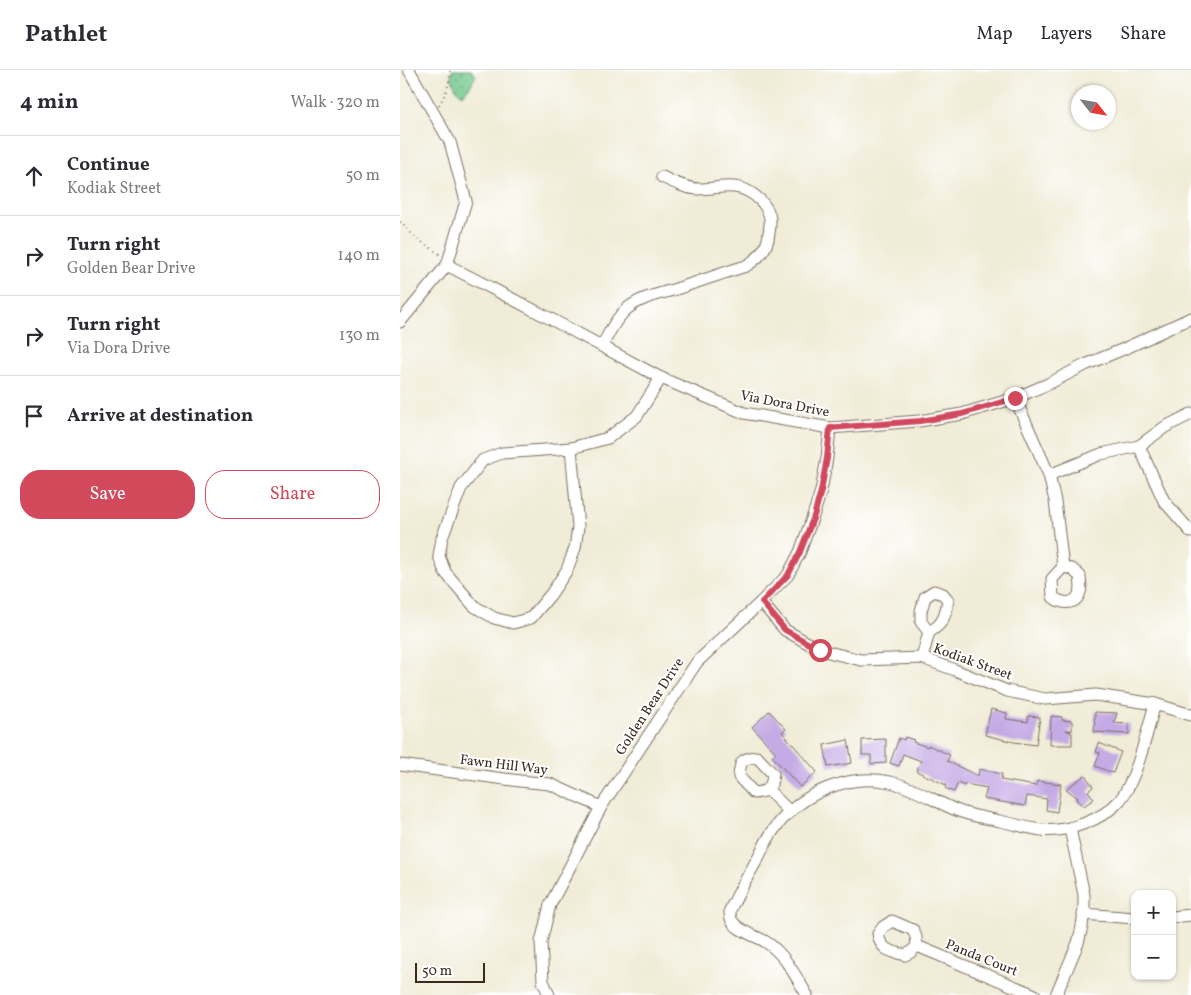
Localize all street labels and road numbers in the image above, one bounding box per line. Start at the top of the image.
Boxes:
street label: Via Dora Drive [739,387,831,422]
street label: Kodiak Street [930,639,1015,685]
street label: Golden Bear Drive [612,654,689,759]
street label: Fawn Hill Way [459,751,549,780]
street label: Panda Court [942,935,1020,982]

